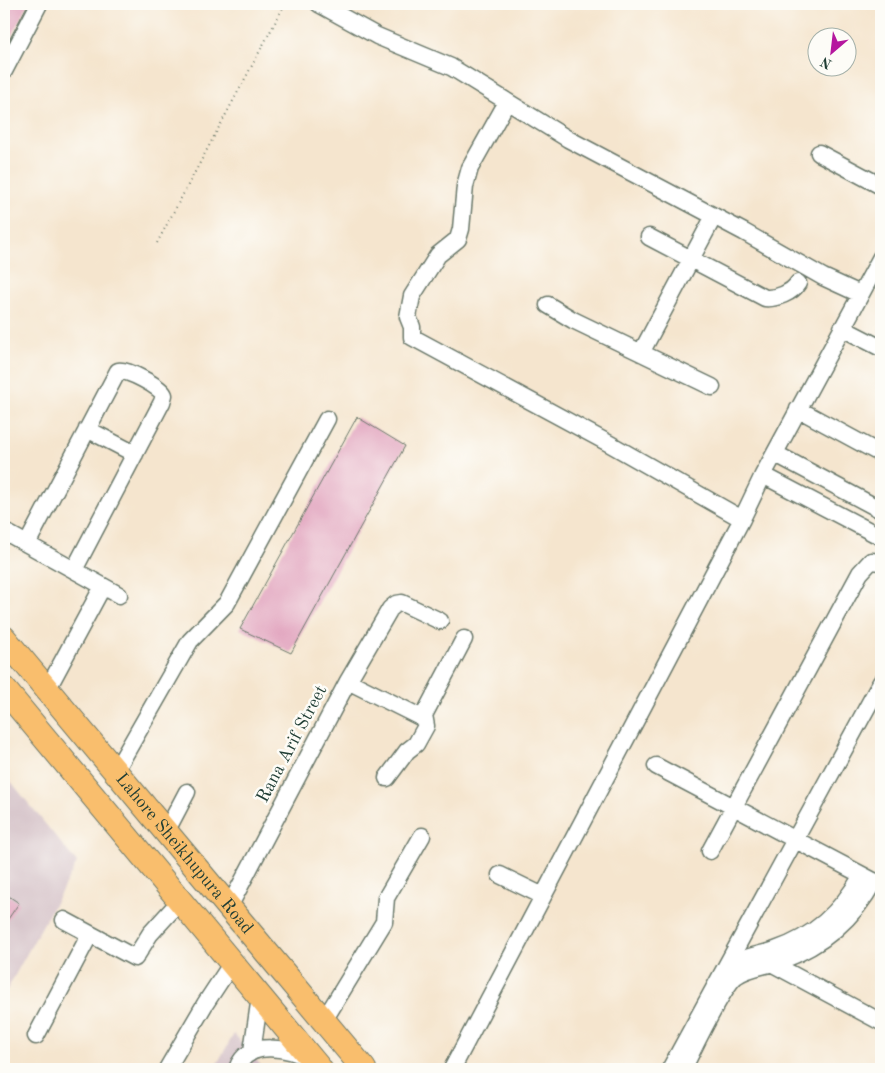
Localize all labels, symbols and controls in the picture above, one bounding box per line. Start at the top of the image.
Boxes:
north arrow [808,28,858,78]
text: N [818,54,834,71]
street label: Rana Arif Street [254,682,330,806]
street label: Lahore Sheikhupura Road [112,770,256,938]

